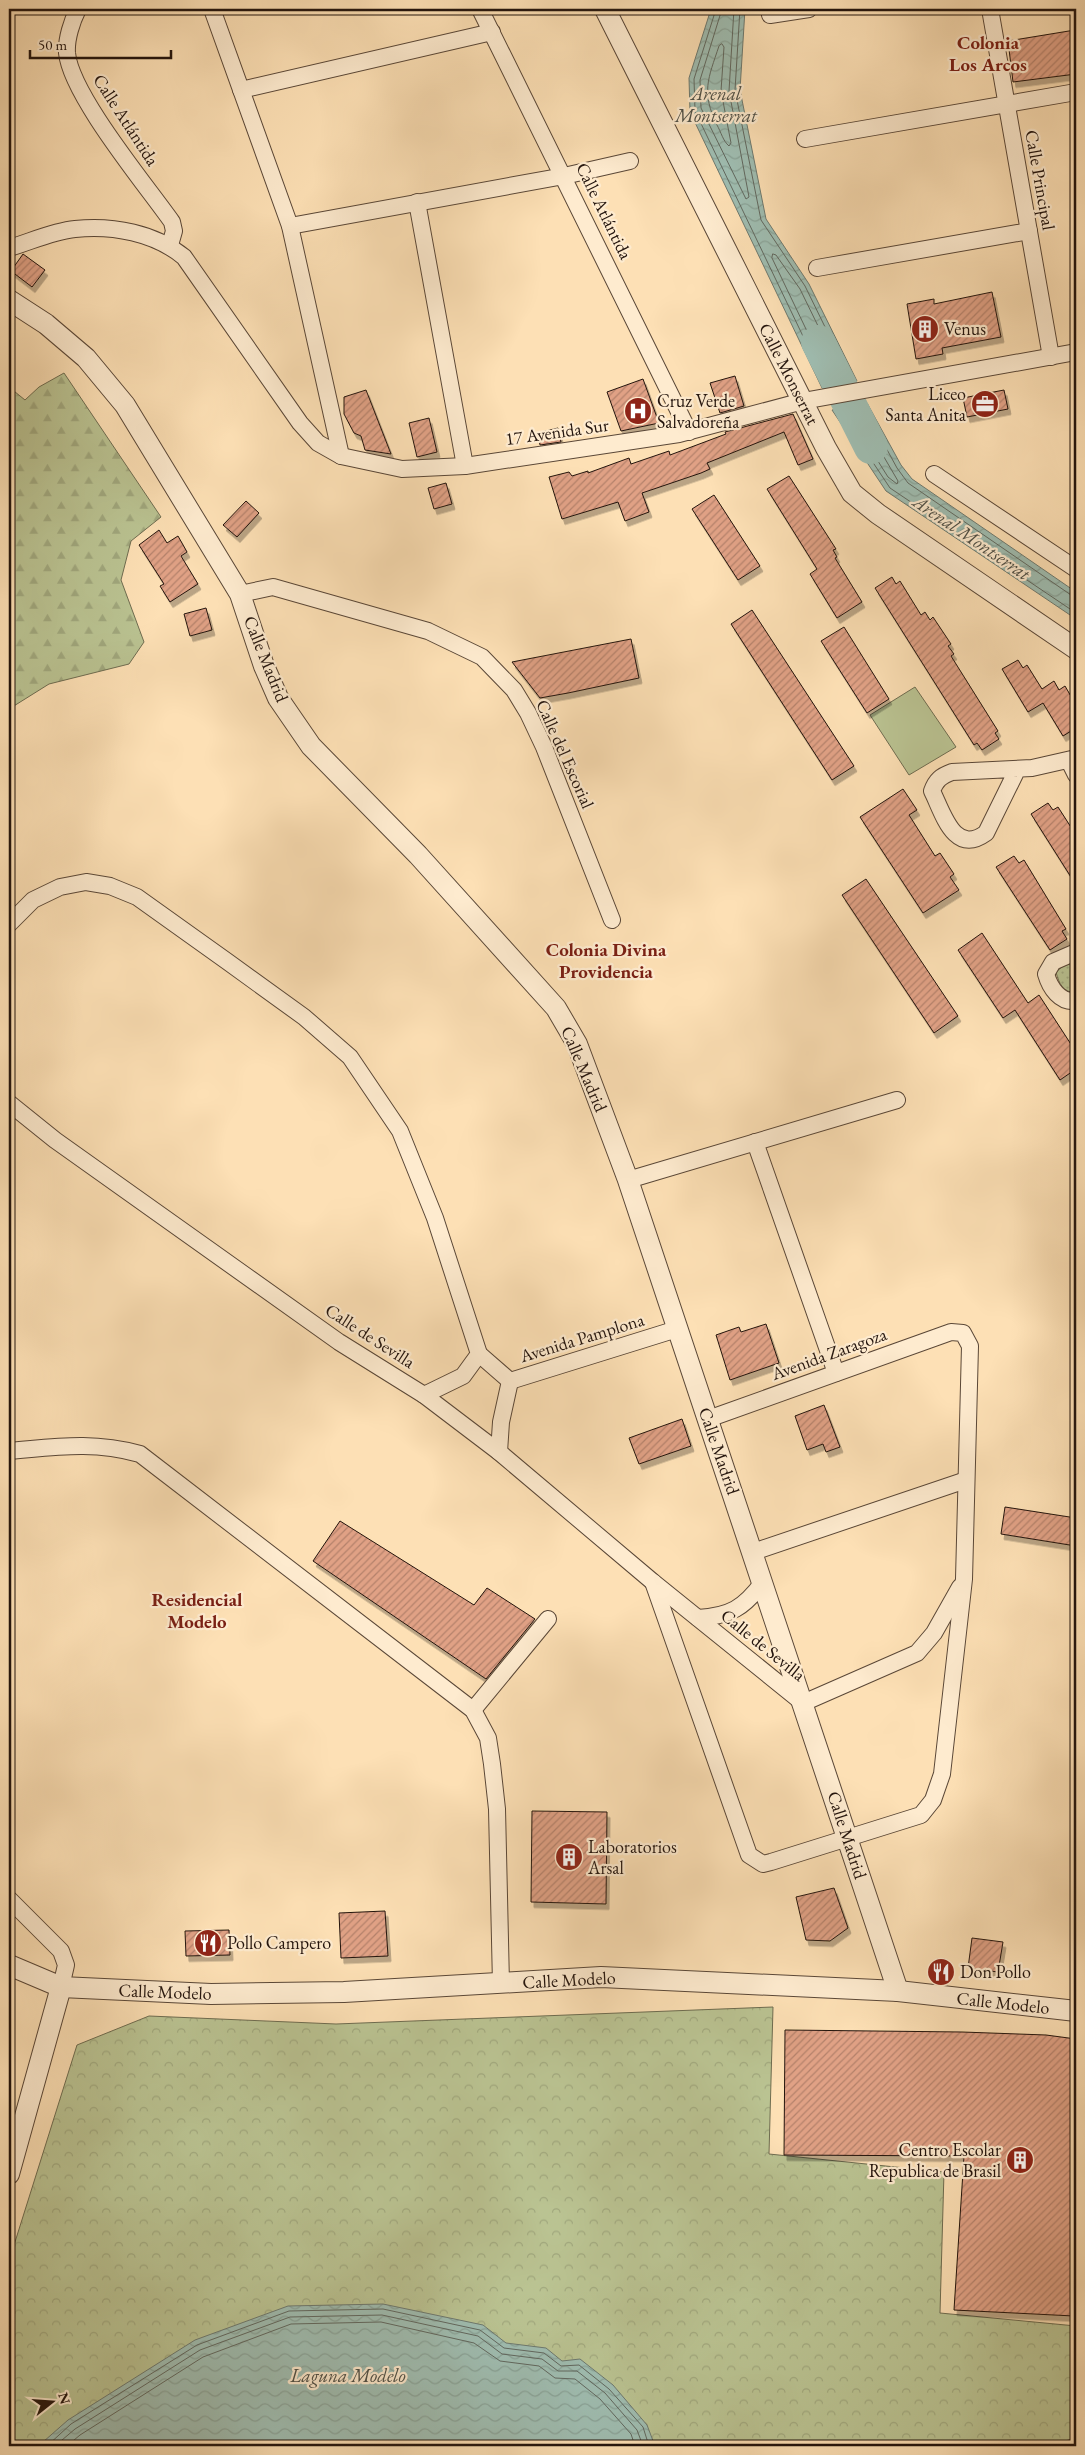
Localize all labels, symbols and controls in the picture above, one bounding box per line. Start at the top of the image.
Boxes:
scale bar [30,28,171,60]
district label: Colonia Los Arcos [949,30,1027,77]
text: 50 m [38,35,67,54]
street label: Calle Atlántida [88,70,165,171]
water label: Arenal Montserrat [674,81,758,128]
street label: Calle Principal [1020,128,1061,232]
street label: Calle Atlántida [571,159,638,264]
building icon: Venus [910,314,940,344]
place label: Venus [944,317,986,340]
street label: Calle Monserrat [754,319,825,429]
place label: Liceo Santa Anita [885,382,967,426]
place label: Cruz Verde Salvadoreña [657,389,740,433]
office icon: Liceo Santa Anita [970,389,1000,419]
hospital icon: Cruz Verde Salvadoreña [623,396,653,426]
street label: 17 Avenida Sur [504,413,610,450]
water label: Arenal Montserrat [907,488,1036,587]
street label: Calle Madrid [239,612,294,706]
street label: Calle del Escorial [531,696,600,812]
district label: Colonia Divina Providencia [546,937,667,984]
street label: Calle Madrid [556,1022,613,1116]
street label: Calle de Sevilla [321,1298,420,1374]
street label: Avenida Pamplona [516,1307,648,1368]
street label: Avenida Zaragoza [767,1322,890,1385]
street label: Calle Madrid [694,1404,745,1498]
district label: Residencial Modelo [152,1587,243,1634]
street label: Calle de Sevilla [716,1603,811,1686]
street label: Calle Madrid [822,1788,873,1882]
place label: Laboratorios Arsal [587,1835,677,1879]
building icon: Laboratorios Arsal [554,1842,584,1872]
restaurant icon: Pollo Campero [193,1928,223,1958]
place label: Pollo Campero [227,1931,331,1954]
restaurant icon: Don Pollo [926,1957,956,1987]
place label: Don Pollo [960,1960,1031,1983]
street label: Calle Modelo [522,1966,616,1993]
street label: Calle Modelo [118,1978,212,2005]
street label: Calle Modelo [955,1986,1051,2019]
place label: Centro Escolar Republica de Brasil [869,2138,1001,2182]
building icon: Centro Escolar Republica de Brasil [1005,2145,1035,2175]
water label: Laguna Modelo [289,2363,406,2388]
north arrow [28,2378,78,2428]
text: N [54,2390,75,2407]

